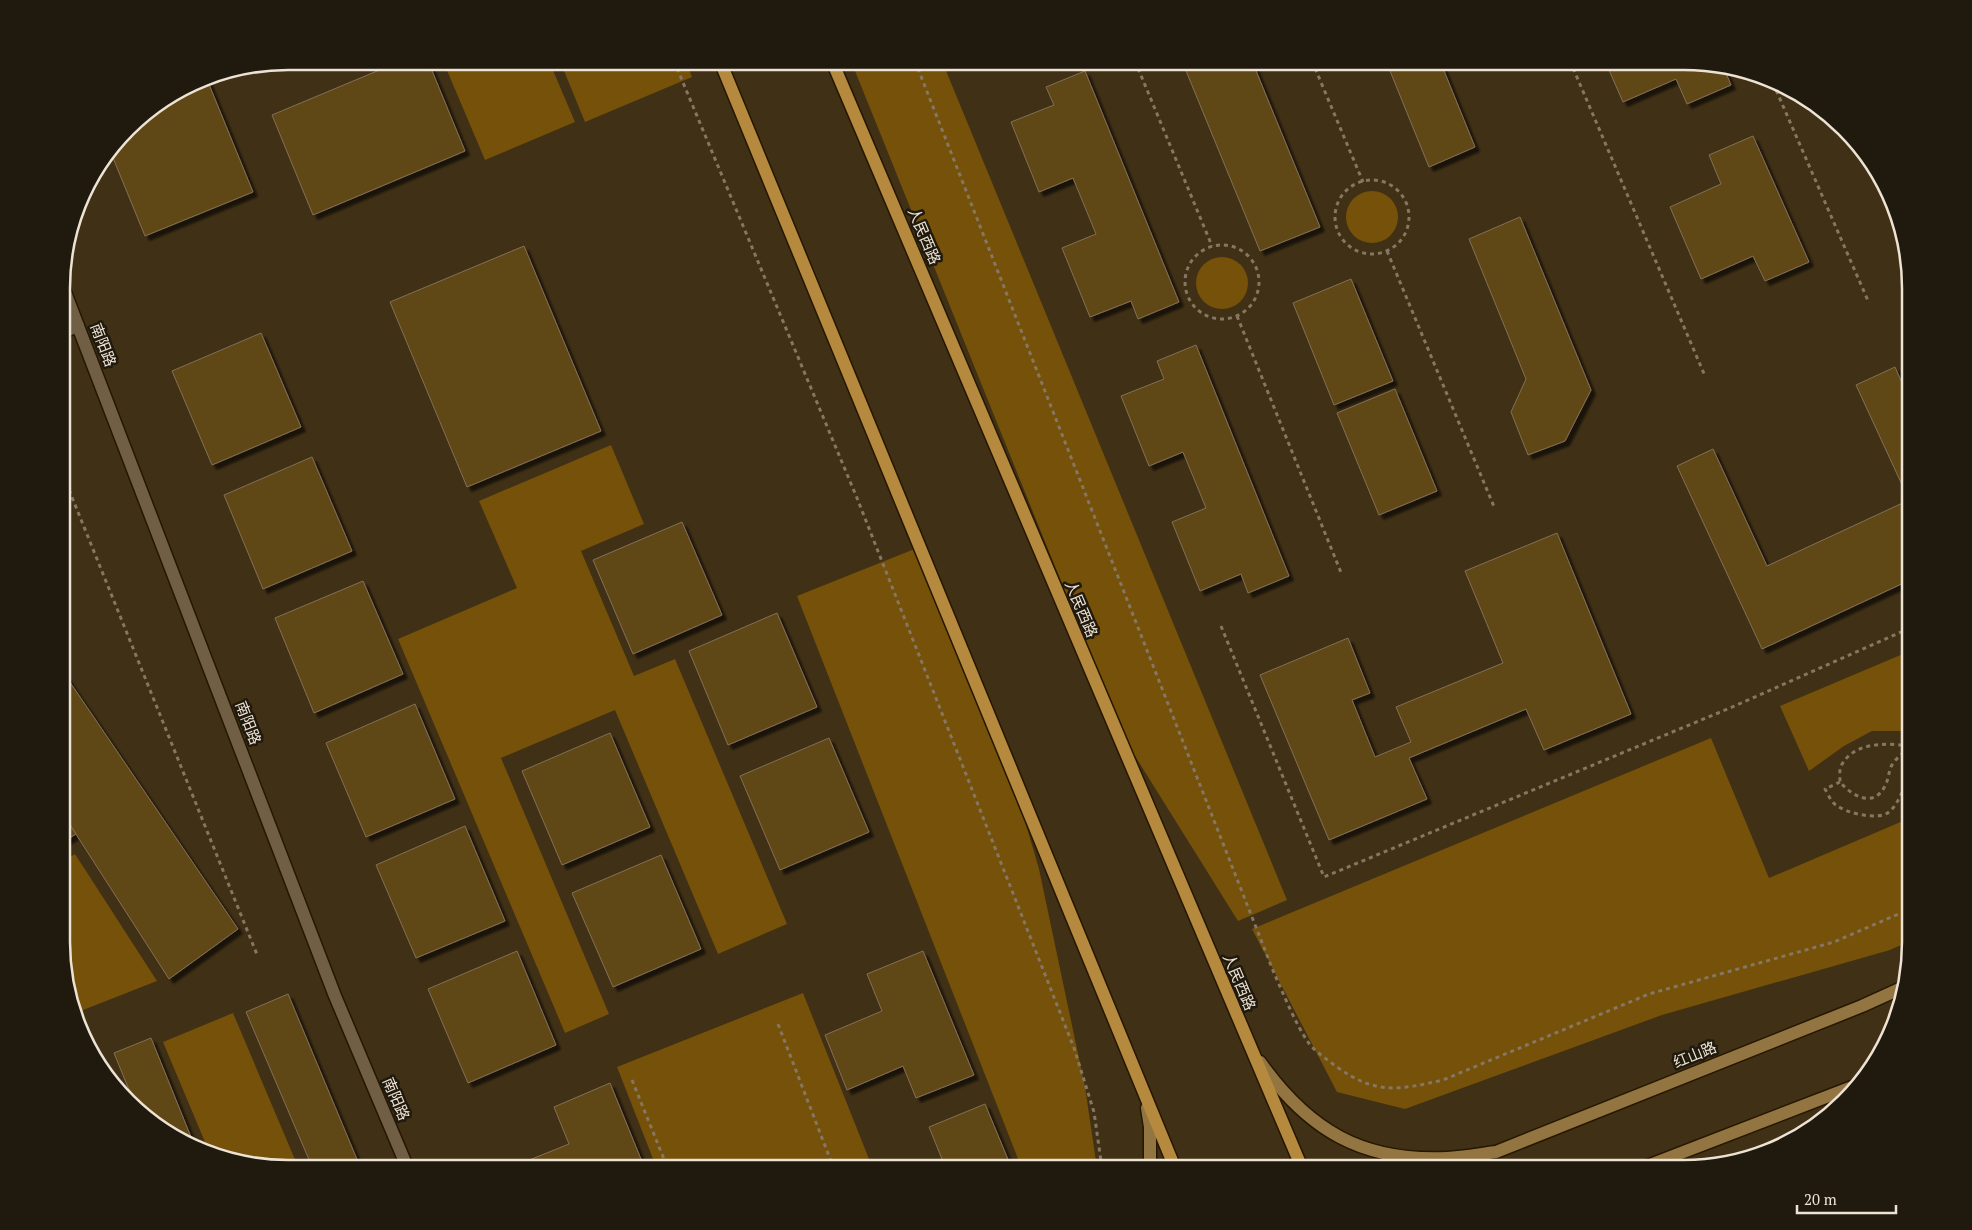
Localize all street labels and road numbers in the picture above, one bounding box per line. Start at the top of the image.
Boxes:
street label: 人民西路 [904,204,946,267]
street label: 南阳路 [87,320,121,369]
street label: 人民西路 [1061,577,1103,640]
street label: 南阳路 [232,698,266,747]
street label: 人民西路 [1219,950,1261,1013]
street label: 红山路 [1670,1036,1719,1072]
street label: 南阳路 [379,1074,415,1123]

